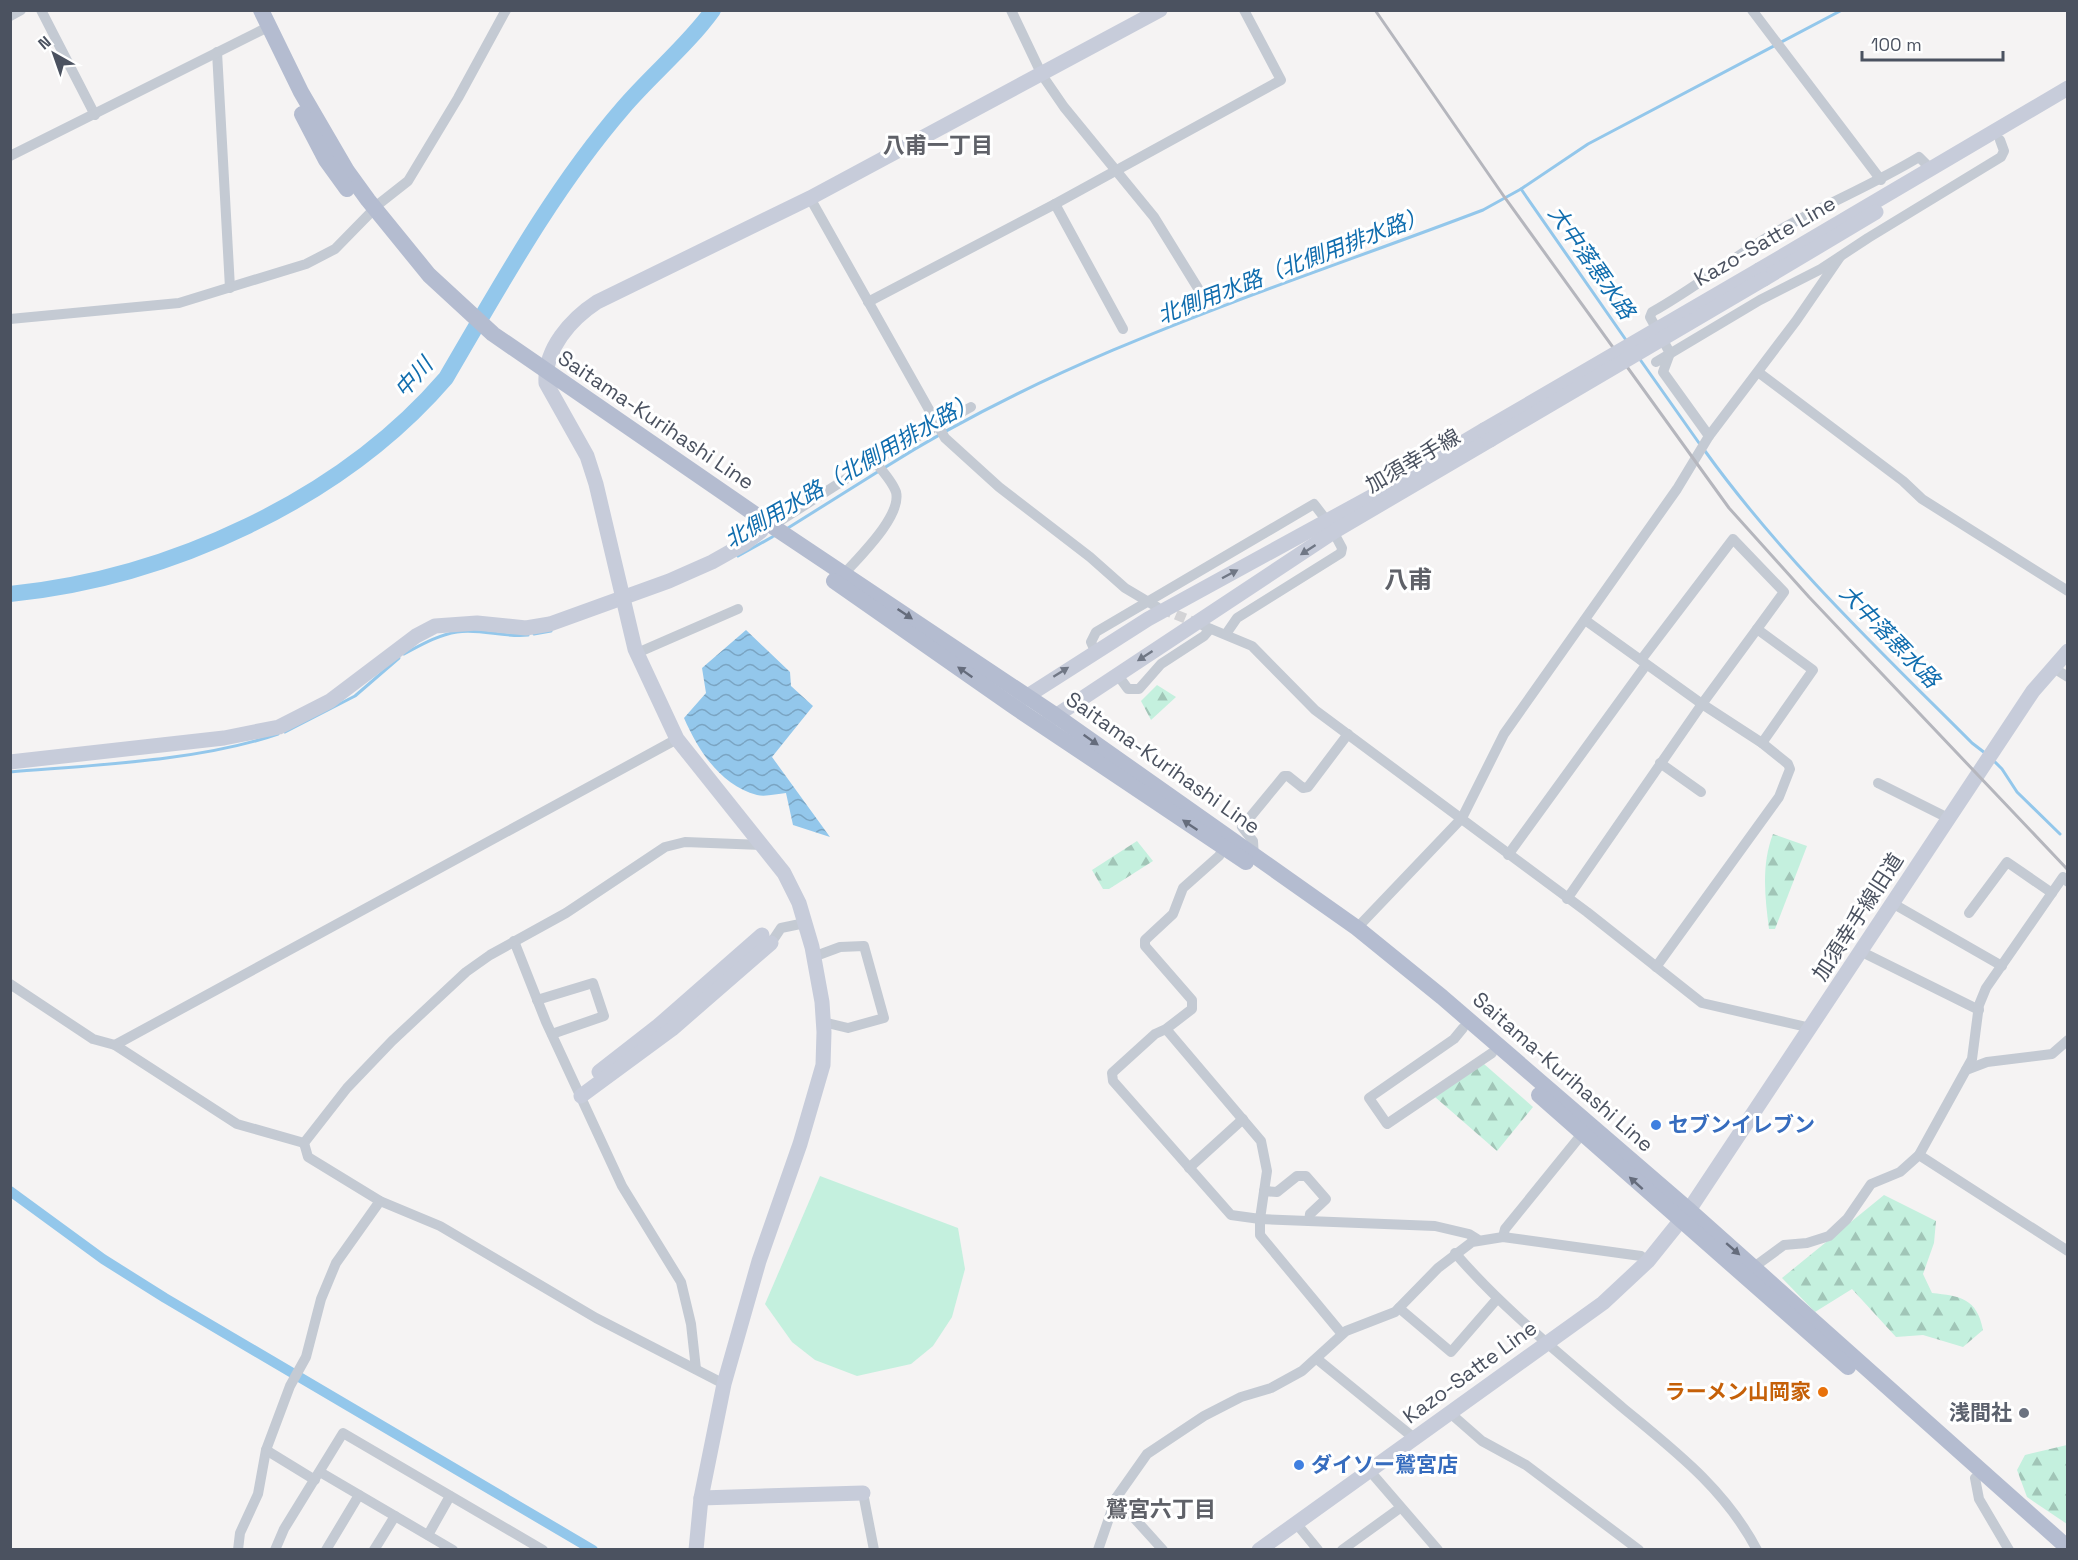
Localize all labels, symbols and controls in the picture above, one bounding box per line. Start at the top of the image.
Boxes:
north arrow [24,24,84,84]
scale bar [1862,24,2003,62]
text: N [34,31,56,54]
text: 100 m [1871,33,1922,56]
district label: 八甫一丁目 [883,131,993,159]
street label: Kazo-Satte Line [1689,189,1840,292]
water label: 大中落悪水路 [1543,200,1642,326]
water label: 北側用水路（北側用排水路） [1153,201,1431,329]
street label: Saitama-Kurihashi Line [553,344,760,495]
water label: 中川 [388,350,439,403]
water label: 北側用水路（北側用排水路） [719,386,981,554]
street label: 加須幸手線 [1361,423,1465,499]
one-way arrow [1300,544,1316,555]
district label: 八甫 [1384,564,1432,595]
one-way arrow [1221,569,1238,579]
water label: 大中落悪水路 [1834,579,1947,695]
one-way arrow [897,608,913,619]
one-way arrow [1137,650,1153,662]
one-way arrow [958,666,974,678]
one-way arrow [1053,667,1069,678]
street label: Saitama-Kurihashi Line [1061,685,1266,840]
one-way arrow [1083,734,1099,745]
one-way arrow [1182,820,1198,831]
street label: 加須幸手線旧道 [1806,848,1909,986]
street label: Saitama-Kurihashi Line [1467,986,1659,1158]
place label: セブンイレブン [1668,1111,1815,1138]
marker: セブンイレブン [1649,1118,1663,1132]
one-way arrow [1629,1176,1644,1190]
one-way arrow [1725,1242,1740,1256]
street label: Kazo-Satte Line [1397,1314,1542,1429]
place label: ラーメン山岡家 [1665,1378,1811,1405]
marker: ラーメン山岡家 [1816,1385,1830,1399]
place label: 浅間社 [1949,1399,2012,1426]
marker: 浅間社 [2017,1406,2031,1420]
place label: ダイソー鷲宮店 [1311,1451,1458,1478]
marker: ダイソー鷲宮店 [1292,1458,1306,1472]
district label: 鷲宮六丁目 [1106,1495,1216,1523]

